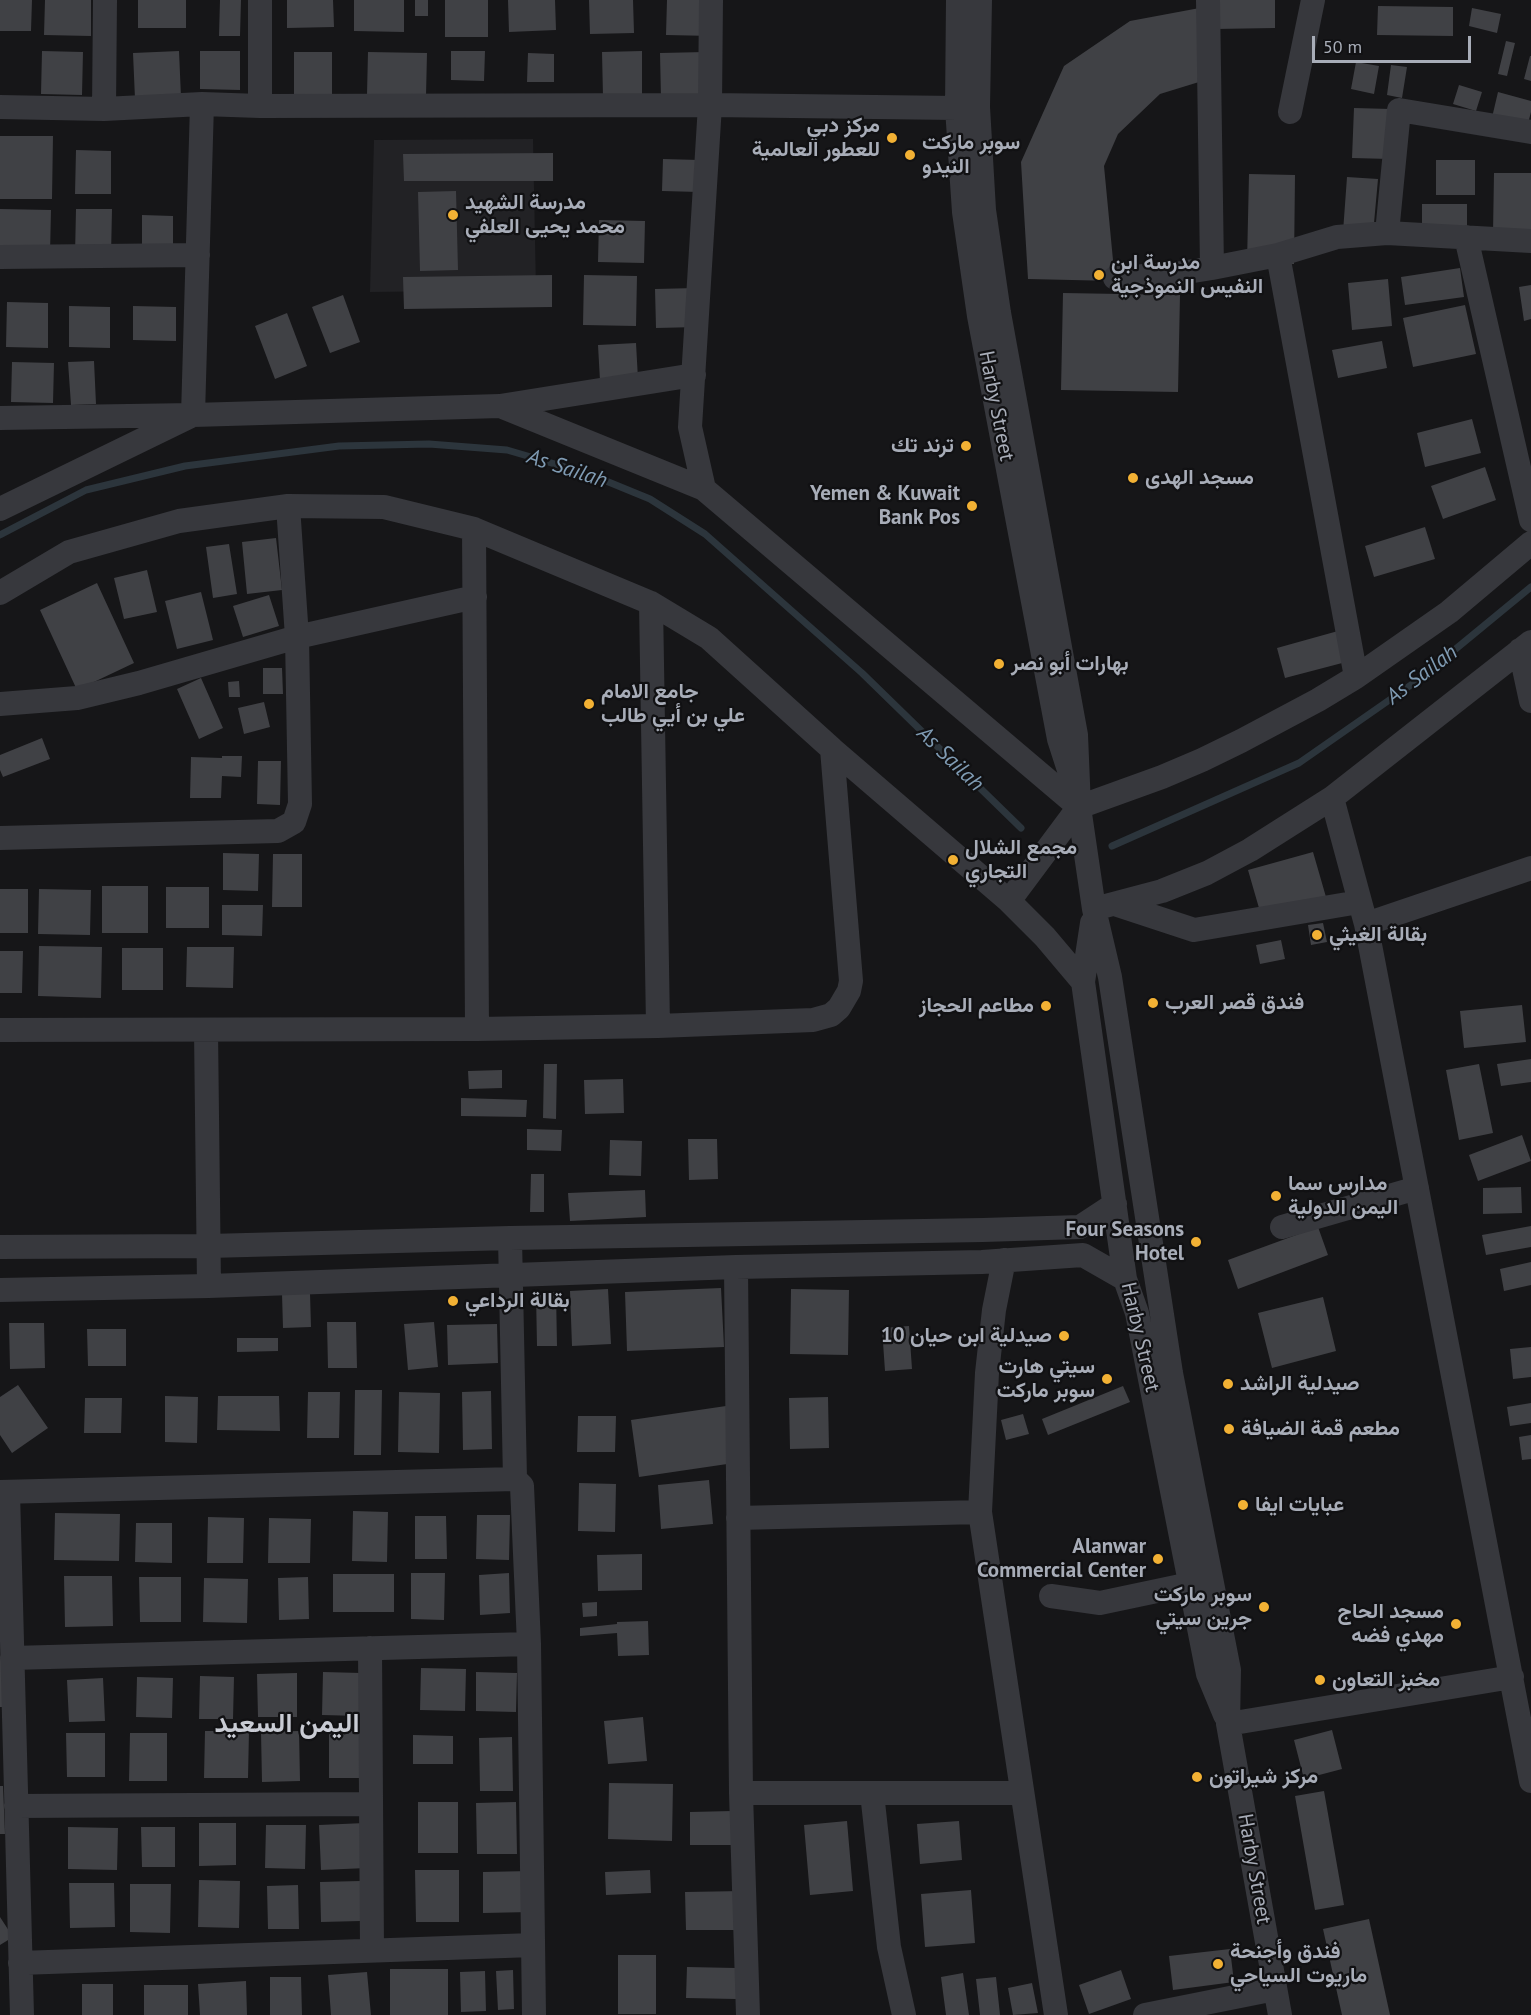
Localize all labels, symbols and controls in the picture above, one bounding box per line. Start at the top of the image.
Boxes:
scale bar [1315,24,1474,62]
text: 50 m [1323,35,1362,58]
place label: مركز دبي للعطور العالمية [752,113,880,163]
place label: سوبر ماركت النيدو [922,130,1020,180]
marker: مركز دبي للعطور العالمية [885,131,899,145]
marker: سوبر ماركت النيدو [903,148,917,162]
place label: مدرسة الشهيد محمد يحيى العلفي [465,190,625,240]
marker: مدرسة الشهيد محمد يحيى العلفي [446,208,460,222]
place label: مدرسة ابن النفيس النموذجية [1111,250,1263,300]
marker: مدرسة ابن النفيس النموذجية [1092,268,1106,282]
street label: Harby Street [973,349,1019,463]
place label: ترند تك [891,433,954,459]
marker: ترند تك [959,439,973,453]
water label: As Sailah [524,444,610,494]
place label: مسجد الهدى [1145,465,1254,491]
marker: مسجد الهدى [1126,471,1140,485]
place label: Yemen & Kuwait Bank Pos [810,481,960,531]
marker: Yemen & Kuwait Bank Pos [965,499,979,513]
water label: As Sailah [1381,640,1463,710]
place label: بهارات أبو نصر [1011,651,1129,677]
marker: بهارات أبو نصر [992,657,1006,671]
place label: جامع الامام علي بن أيي طالب [601,679,745,729]
marker: جامع الامام علي بن أيي طالب [582,697,596,711]
water label: As Sailah [911,721,989,797]
place label: مجمع الشلال التجاري [965,835,1077,885]
marker: مجمع الشلال التجاري [946,853,960,867]
place label: بقالة الغيثي [1329,922,1427,948]
marker: بقالة الغيثي [1310,928,1324,942]
place label: فندق قصر العرب [1165,990,1304,1016]
place label: مطاعم الحجاز [919,993,1034,1019]
marker: فندق قصر العرب [1146,996,1160,1010]
marker: مطاعم الحجاز [1039,999,1053,1013]
place label: مدارس سما اليمن الدولية [1288,1171,1398,1221]
marker: مدارس سما اليمن الدولية [1269,1189,1283,1203]
place label: Four Seasons Hotel [1065,1217,1184,1267]
marker: Four Seasons Hotel [1189,1235,1203,1249]
street label: Harby Street [1115,1280,1165,1394]
place label: بقالة الرداعي [465,1288,570,1314]
marker: بقالة الرداعي [446,1294,460,1308]
place label: صيدلية ابن حيان 10 [881,1323,1052,1349]
marker: صيدلية ابن حيان 10 [1057,1329,1071,1343]
place label: سيتي هارت سوبر ماركت [997,1354,1095,1404]
place label: صيدلية الراشد [1240,1371,1359,1397]
marker: سيتي هارت سوبر ماركت [1100,1372,1114,1386]
marker: صيدلية الراشد [1221,1377,1235,1391]
place label: مطعم قمة الضيافة [1241,1416,1400,1442]
marker: مطعم قمة الضيافة [1222,1422,1236,1436]
place label: عبايات ايفا [1255,1492,1344,1518]
marker: عبايات ايفا [1236,1498,1250,1512]
place label: Alanwar Commercial Center [977,1534,1146,1584]
marker: Alanwar Commercial Center [1151,1552,1165,1566]
place label: سوبر ماركت جرين سيتي [1154,1582,1252,1632]
place label: مسجد الحاج مهدي فضه [1338,1599,1444,1649]
marker: سوبر ماركت جرين سيتي [1257,1600,1271,1614]
marker: مسجد الحاج مهدي فضه [1449,1617,1463,1631]
place label: مخبز التعاون [1332,1667,1440,1693]
marker: مخبز التعاون [1313,1673,1327,1687]
district label: اليمن السعيد [215,1708,359,1740]
place label: مركز شيراتون [1209,1764,1318,1790]
marker: مركز شيراتون [1190,1770,1204,1784]
street label: Harby Street [1232,1812,1276,1926]
place label: فندق وأجنحة ماريوت السياحي [1230,1939,1367,1989]
marker: فندق وأجنحة ماريوت السياحي [1211,1957,1225,1971]

